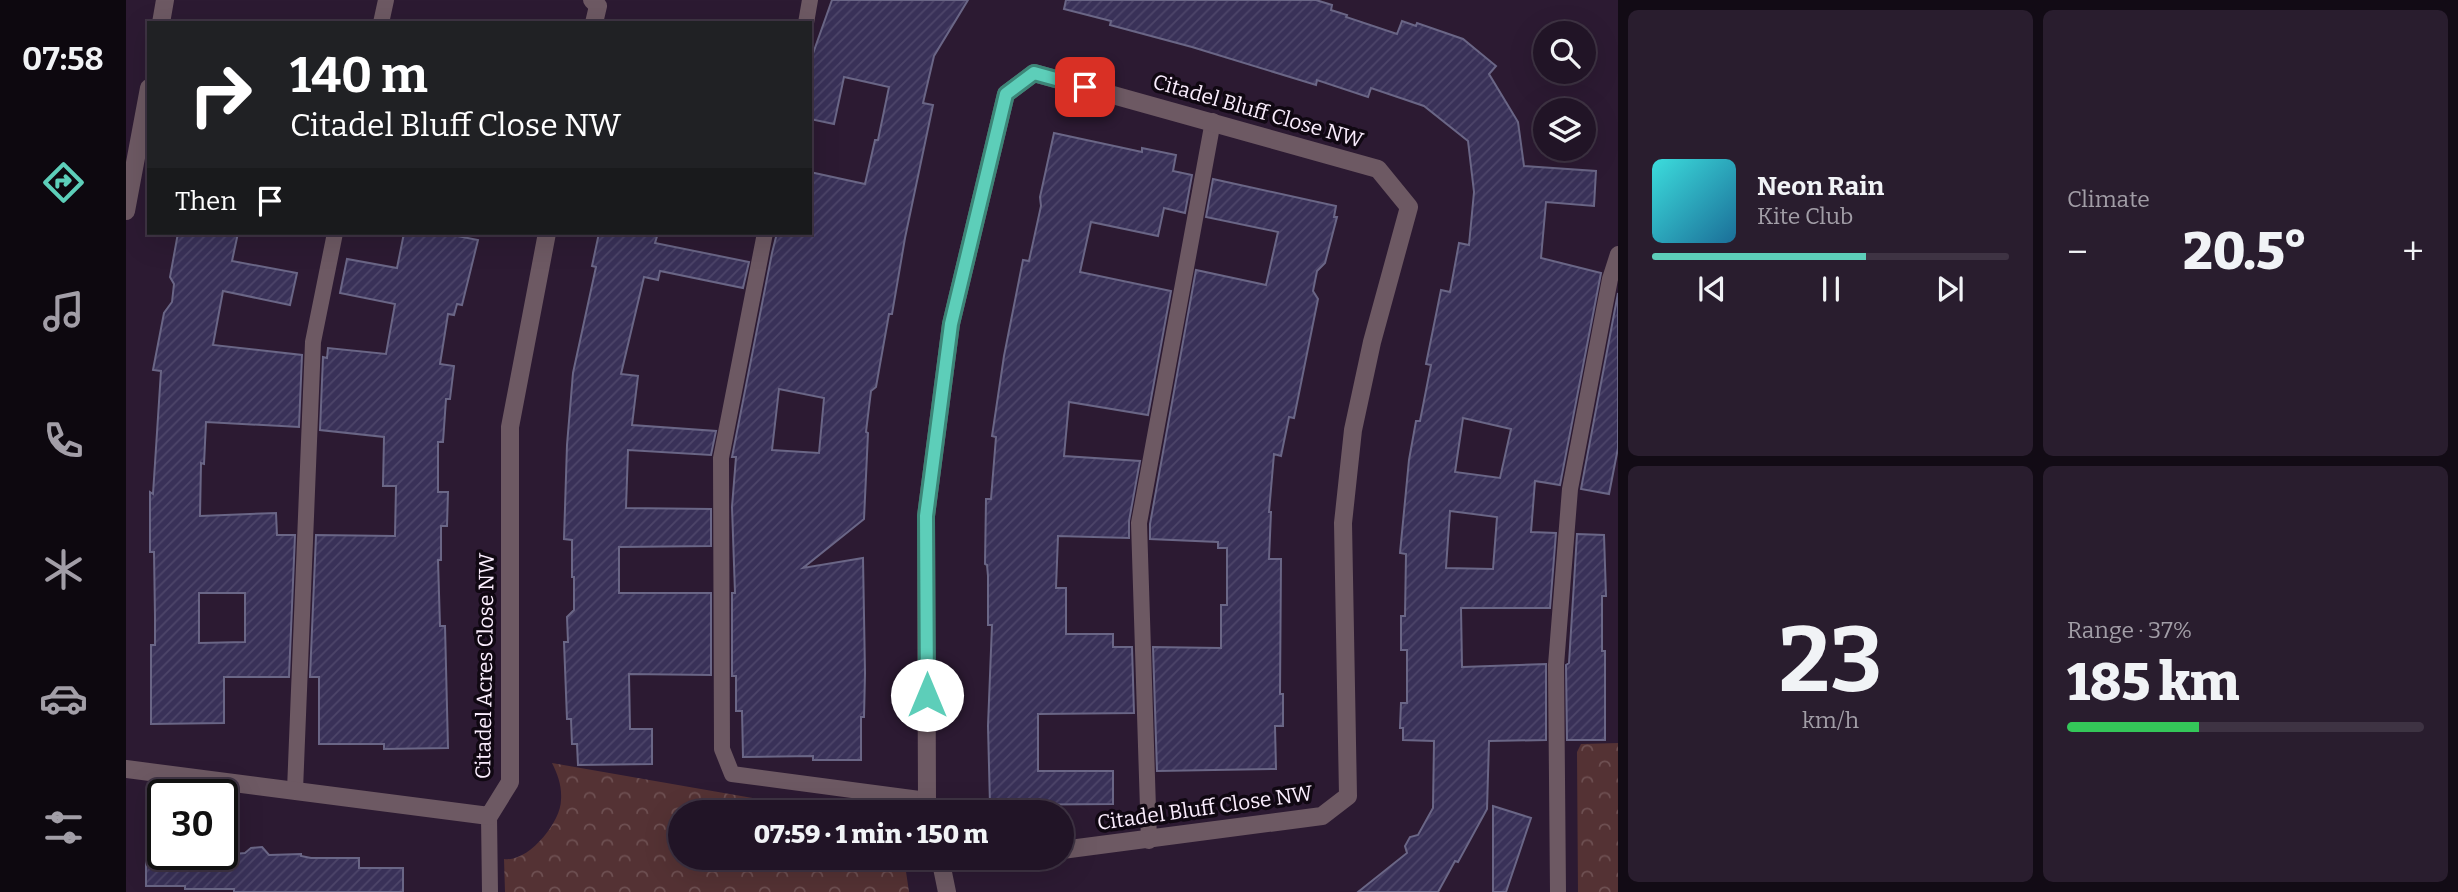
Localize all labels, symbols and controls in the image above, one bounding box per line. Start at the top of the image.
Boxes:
map controls [1533,21,1596,161]
button: search [1533,21,1596,84]
text: 07:58 [22,40,104,78]
text: 140 m [290,46,428,105]
icon: right [175,49,266,140]
pin [1055,57,1115,117]
icon: arrive [1066,68,1104,106]
street label: Citadel Bluff Close NW [1150,69,1367,154]
button: layers [1533,98,1596,161]
text: Citadel Bluff Close NW [290,106,621,144]
icon: directions [39,158,88,207]
text: Neon Rain [1757,171,1884,202]
icon: arrive [251,182,289,220]
text: Climate [2067,185,2150,213]
text: Then [175,186,237,217]
text: Kite Club [1757,202,1853,230]
text: 20.5° [2183,220,2307,283]
text: − [2067,229,2088,275]
text: + [2402,229,2424,275]
icon: previous [1693,270,1731,308]
icon: pause [1812,270,1850,308]
icon: next [1931,270,1969,308]
icon: music [39,287,88,336]
icon: phone [39,416,88,465]
icon: climate [39,545,88,594]
street label: Citadel Acres Close NW [470,552,500,779]
text: 23 [1779,606,1882,715]
text: Range · 37% [2067,616,2192,644]
text: 185 km [2067,651,2240,714]
position arrow [890,658,964,732]
icon: car [39,674,88,723]
text: km/h [1802,706,1859,734]
speed limit sign: 30 [147,779,238,870]
street label: Citadel Bluff Close NW [1096,780,1315,836]
icon: filters [39,803,88,852]
text: 07:59 · 1 min · 150 m [754,819,988,850]

